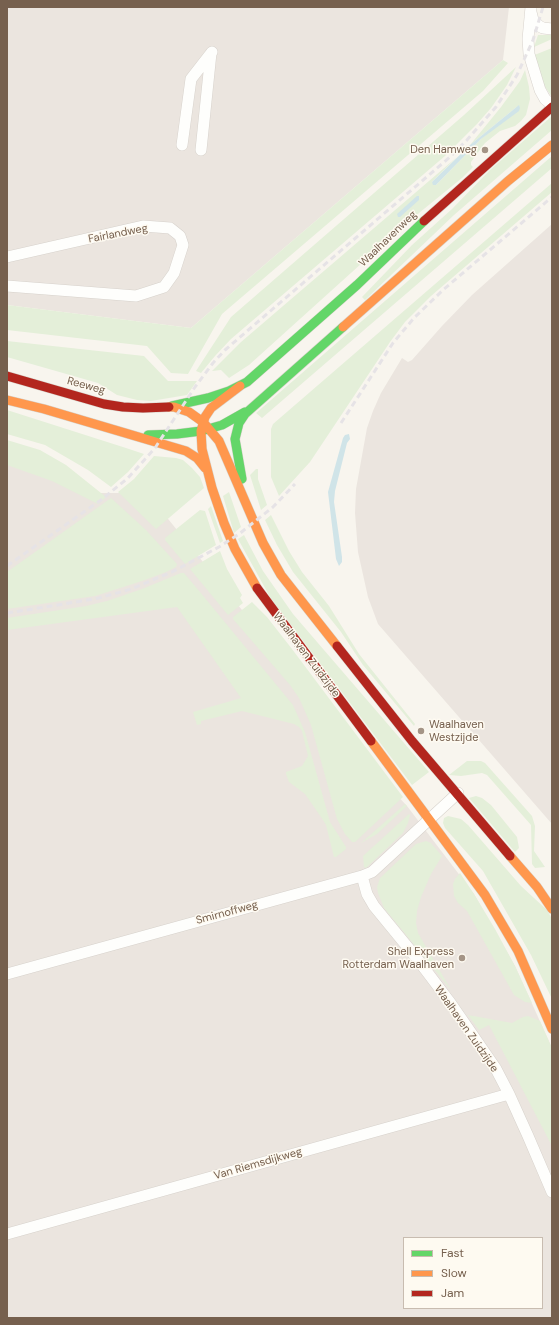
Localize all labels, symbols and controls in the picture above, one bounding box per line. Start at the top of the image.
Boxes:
place label: Den Hamweg [410,143,477,157]
marker: Den Hamweg [480,145,490,155]
street label: Waalhavenweg [356,208,420,270]
street label: Fairlandweg [87,222,149,246]
street label: Reeweg [65,375,107,397]
street label: Waalhaven Zuidzijde [270,610,342,700]
place label: Waalhaven Westzijde [429,718,484,744]
marker: Waalhaven Westzijde [416,726,426,736]
street label: Smirnoffweg [195,898,259,928]
place label: Shell Express Rotterdam Waalhaven [343,945,454,971]
marker: Shell Express Rotterdam Waalhaven [457,953,467,963]
street label: Waalhaven Zuidzijde [431,983,501,1075]
street label: Van Riemsdijkweg [212,1145,304,1183]
legend [403,1237,543,1309]
text: Fast [441,1245,464,1261]
text: Slow [441,1265,467,1281]
text: Jam [441,1285,464,1301]

